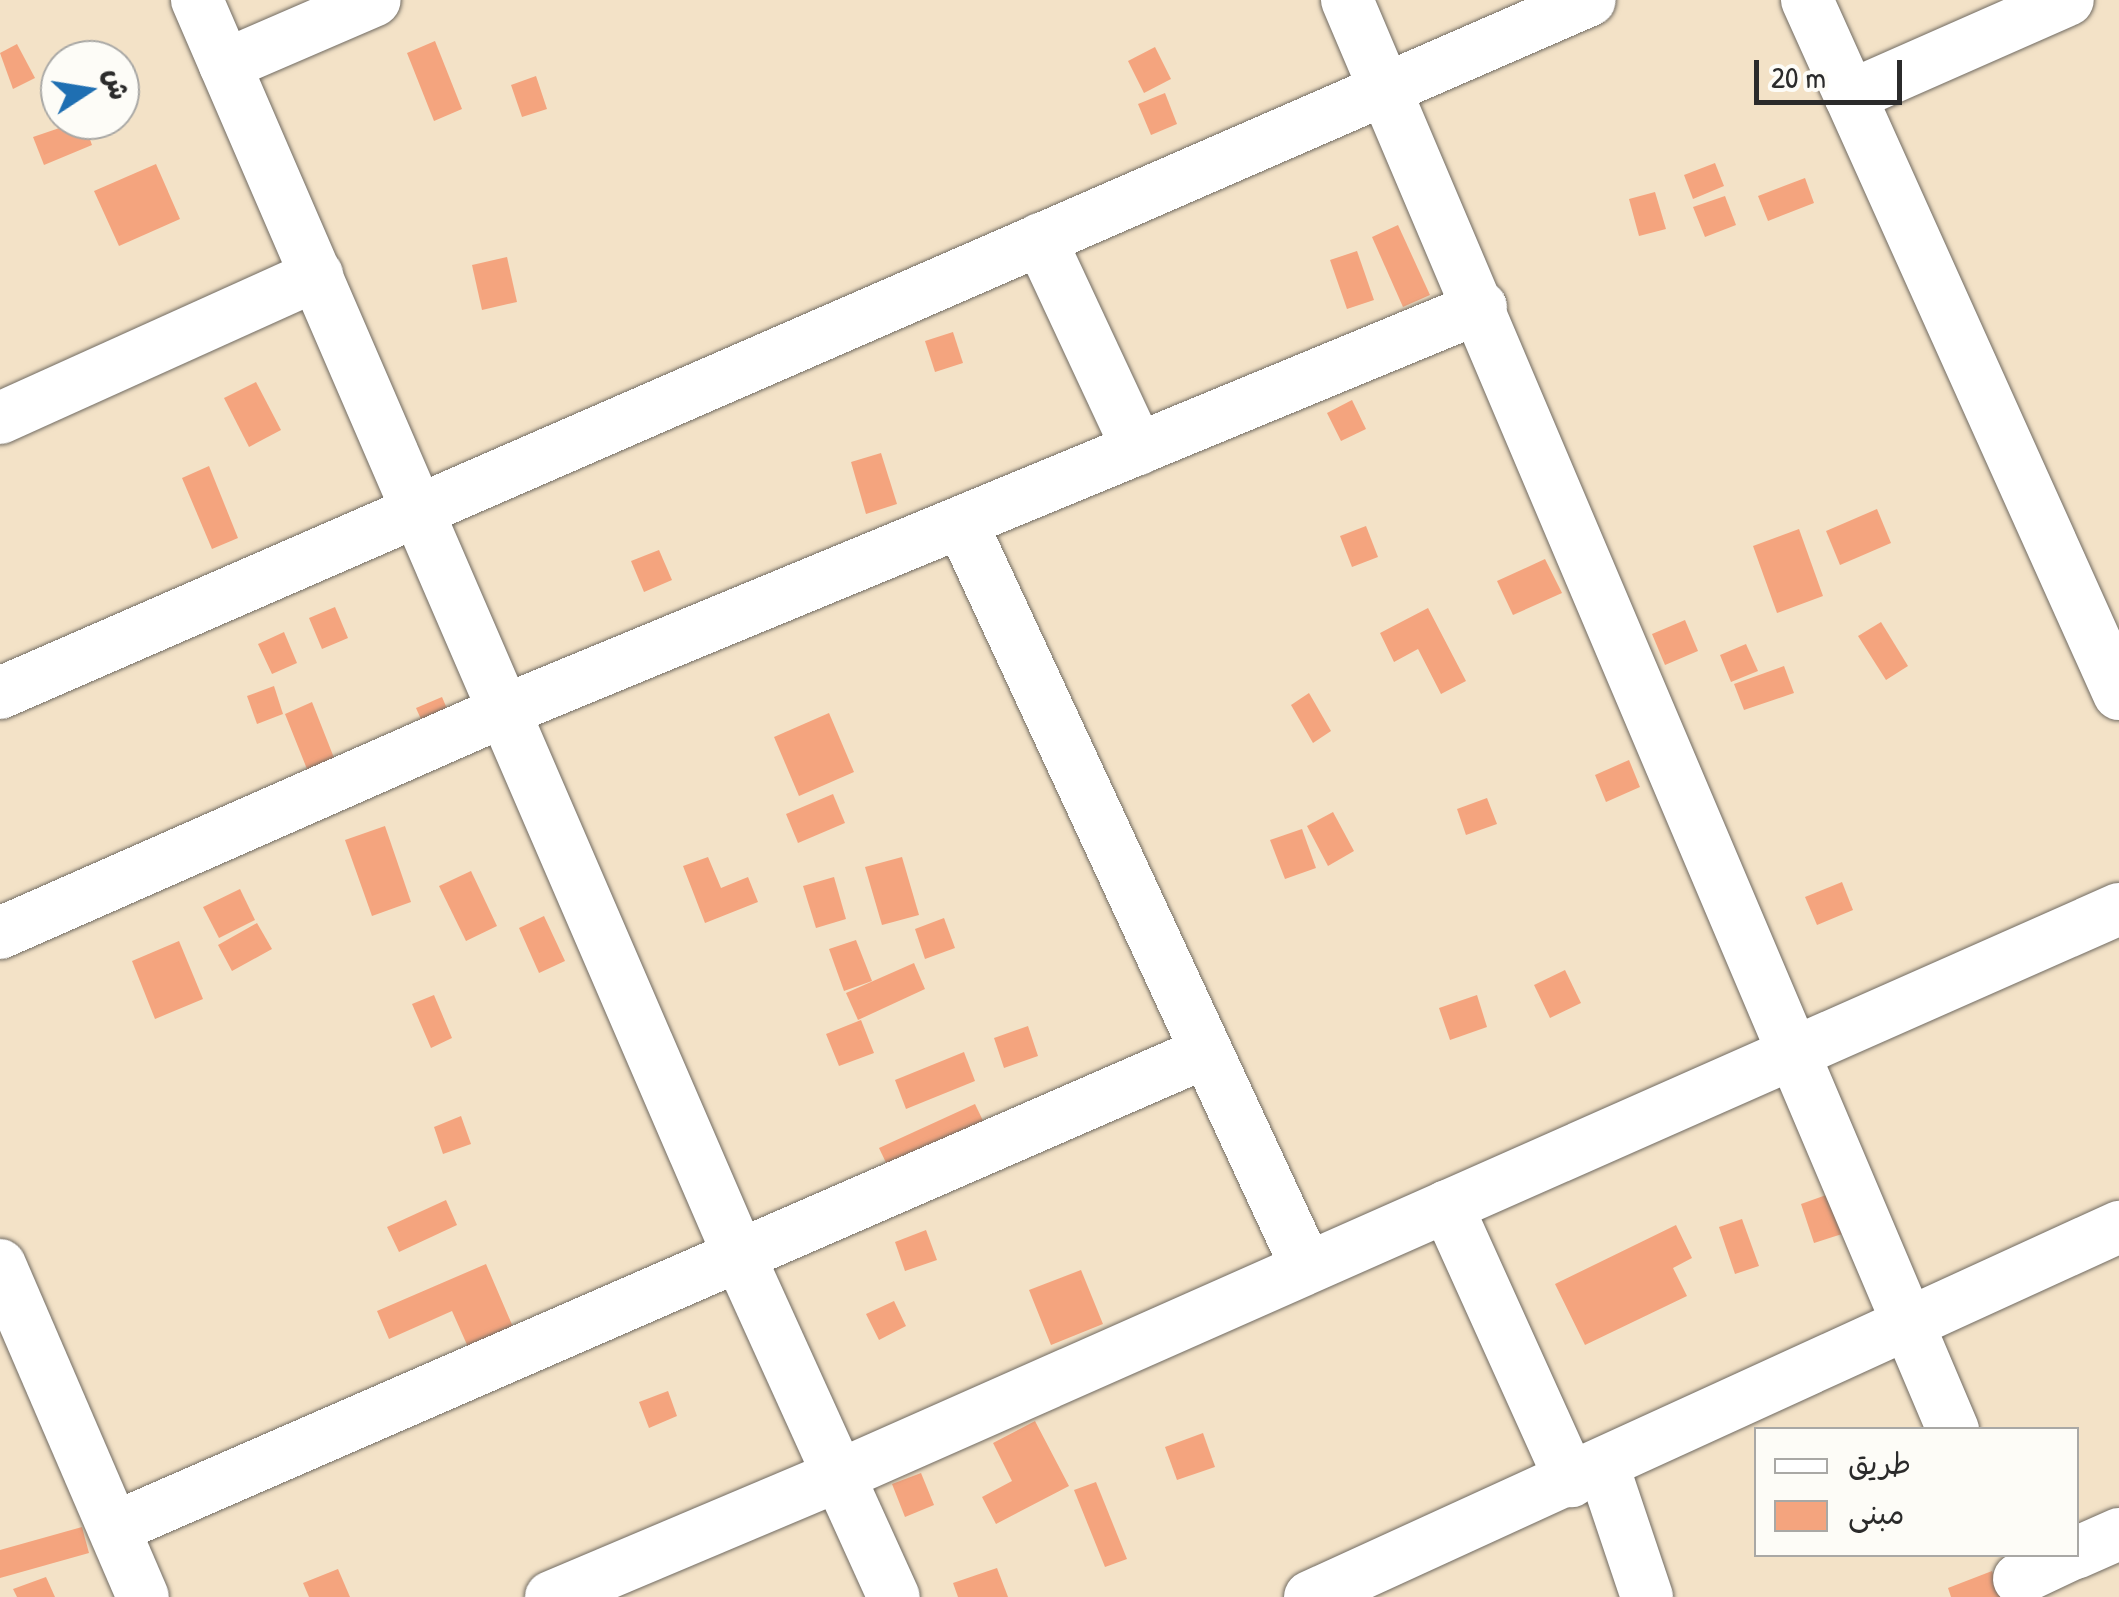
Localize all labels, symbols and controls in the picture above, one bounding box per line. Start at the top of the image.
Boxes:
north arrow [40,40,140,140]
scale bar [1759,40,1906,102]
text: 20 m [1771,57,1826,97]
text: ش [96,65,139,103]
legend [1754,1427,2079,1557]
text: طريق [1848,1443,1911,1483]
text: مبنى [1848,1493,1904,1533]

